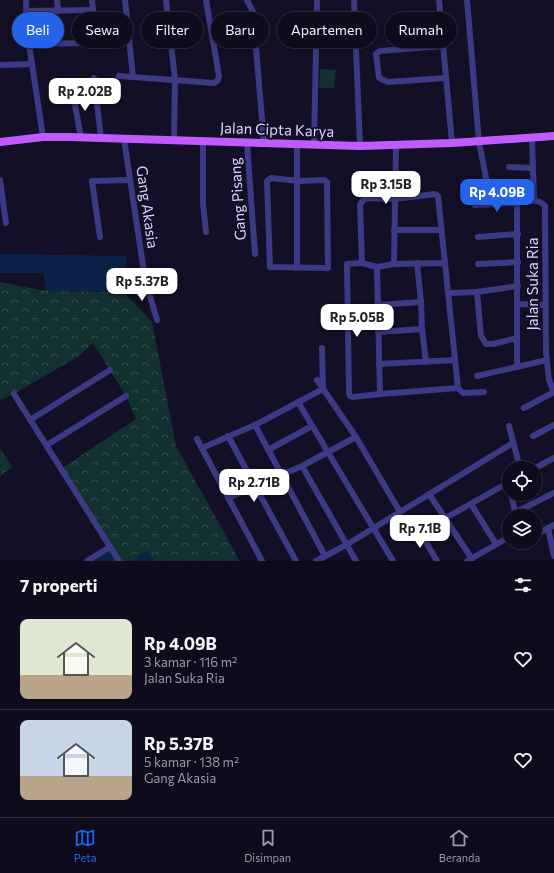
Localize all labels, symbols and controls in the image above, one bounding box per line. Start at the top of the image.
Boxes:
chip: Beli [12,12,64,48]
chip: Sewa [72,12,133,48]
chip: Filter [141,12,203,48]
chip: Baru [211,12,269,48]
chip: Apartemen [277,12,377,48]
chip: Rumah [385,12,457,48]
pin: Rp 2.02B [44,78,126,112]
text: Rp 2.02B [58,83,112,99]
street label: Jalan Cipta Karya [220,118,335,140]
street label: Gang Pisang [225,157,249,241]
street label: Gang Akasia [133,164,163,249]
pin: Rp 3.15B [345,171,427,205]
text: Rp 3.15B [360,176,412,192]
pin: Rp 4.09B [456,179,538,213]
text: Rp 4.09B [469,184,525,200]
street label: Jalan Suka Ria [523,237,541,331]
pin: Rp 5.37B [101,268,183,302]
text: Rp 5.37B [115,273,169,289]
pin: Rp 5.05B [316,304,398,338]
text: Rp 5.05B [330,309,384,325]
map controls [502,461,542,549]
button: locate [502,461,542,501]
pin: Rp 2.71B [213,469,295,503]
text: Rp 2.71B [228,474,280,490]
button: layers [502,509,542,549]
pin: Rp 7.1B [383,515,457,549]
text: Rp 7.1B [399,520,441,536]
icon: filters [512,574,534,596]
text: 7 properti [20,575,98,596]
text: Rp 4.09B [144,633,217,654]
icon: home [52,635,100,683]
icon: heart [512,648,534,670]
text: 3 kamar · 116 m² [144,654,237,670]
text: Jalan Suka Ria [144,670,225,686]
text: Rp 5.37B [144,733,214,754]
icon: home [52,736,100,784]
icon: heart [512,749,534,771]
text: 5 kamar · 138 m² [144,754,239,770]
text: Gang Akasia [144,770,216,786]
tab: Peta [74,827,97,864]
tab: Disimpan [244,827,291,864]
tab: Beranda [439,827,480,864]

